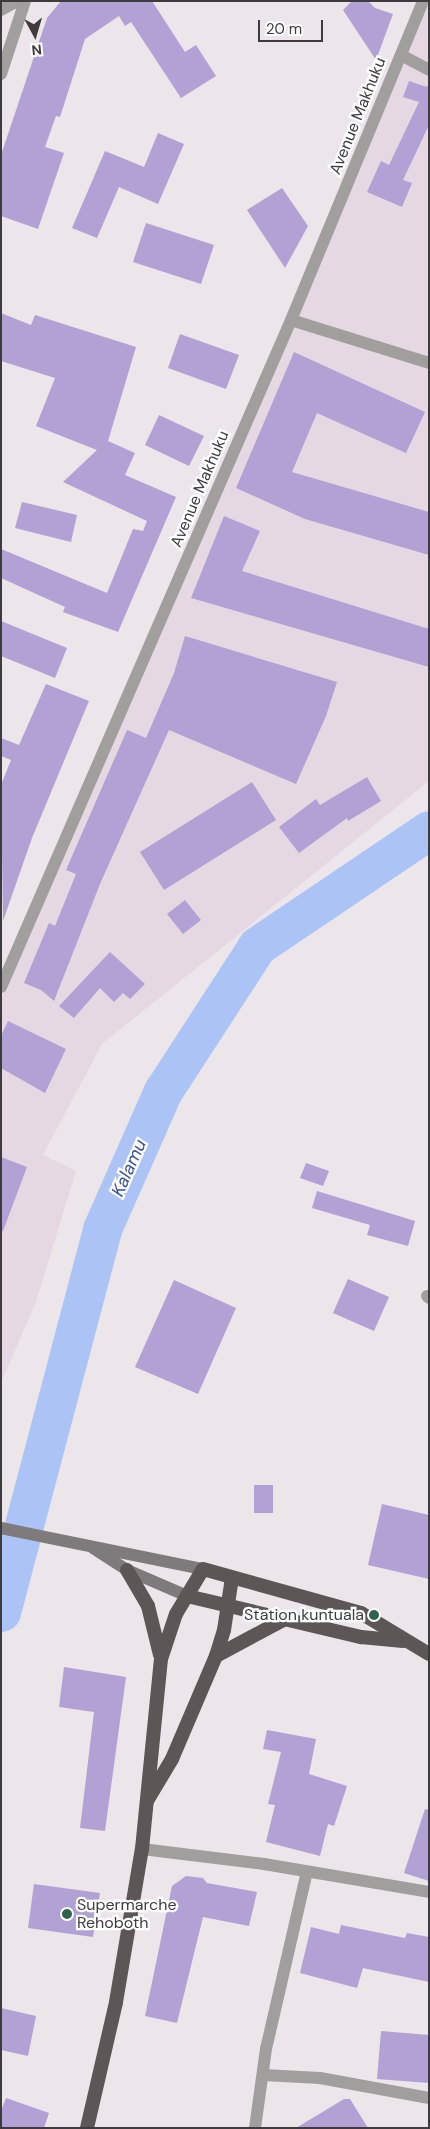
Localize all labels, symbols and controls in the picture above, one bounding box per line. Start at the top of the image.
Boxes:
north arrow [10,10,60,60]
scale bar [260,10,325,42]
text: 20 m [266,19,302,39]
text: N [31,40,43,59]
street label: Avenue Makhuku [326,55,390,177]
street label: Avenue Makhuku [167,428,233,550]
water label: Kalamu [107,1136,151,1200]
place label: Station kuntuala [244,1605,364,1625]
marker: Station kuntuala [368,1609,380,1621]
place label: Supermarche Rehoboth [77,1895,176,1933]
marker: Supermarche Rehoboth [61,1908,73,1920]

